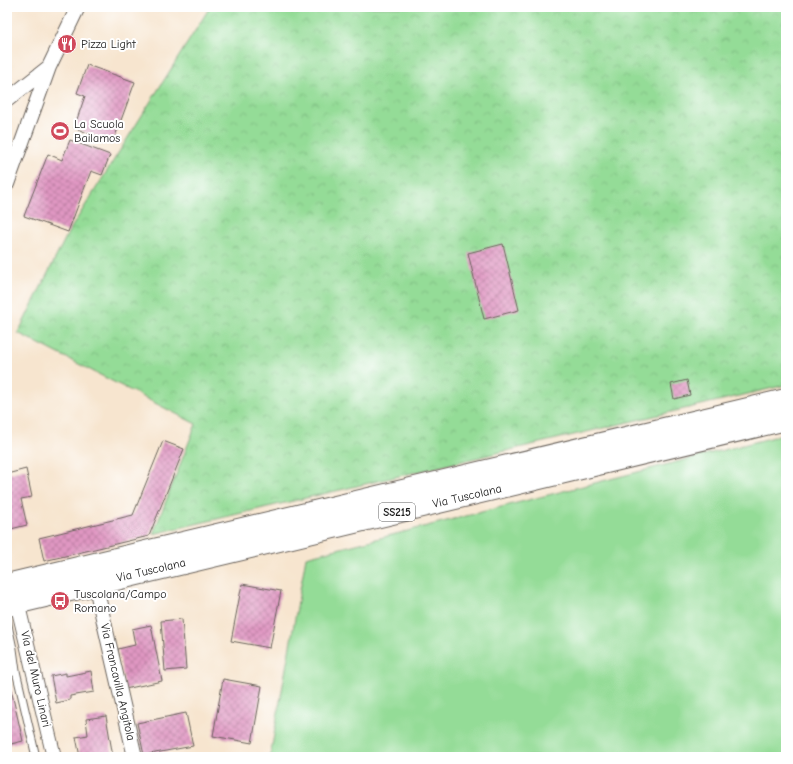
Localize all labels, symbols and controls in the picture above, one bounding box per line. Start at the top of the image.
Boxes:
restaurant icon: Pizza Light [56,33,78,55]
place label: Pizza Light [81,37,136,51]
place label: La Scuola Bailamos [74,117,124,145]
sports icon: La Scuola Bailamos [49,120,71,142]
street label: Via Tuscolana [431,481,503,511]
road number: SS215 [379,503,415,521]
street label: Via Tuscolana [115,555,187,585]
place label: Tuscolana/Campo Romano [74,587,167,615]
bus stop icon: Tuscolana/Campo Romano [49,590,71,612]
street label: Via Francavilla Angitola [98,622,138,742]
street label: Via del Muro Linari [18,629,54,729]

